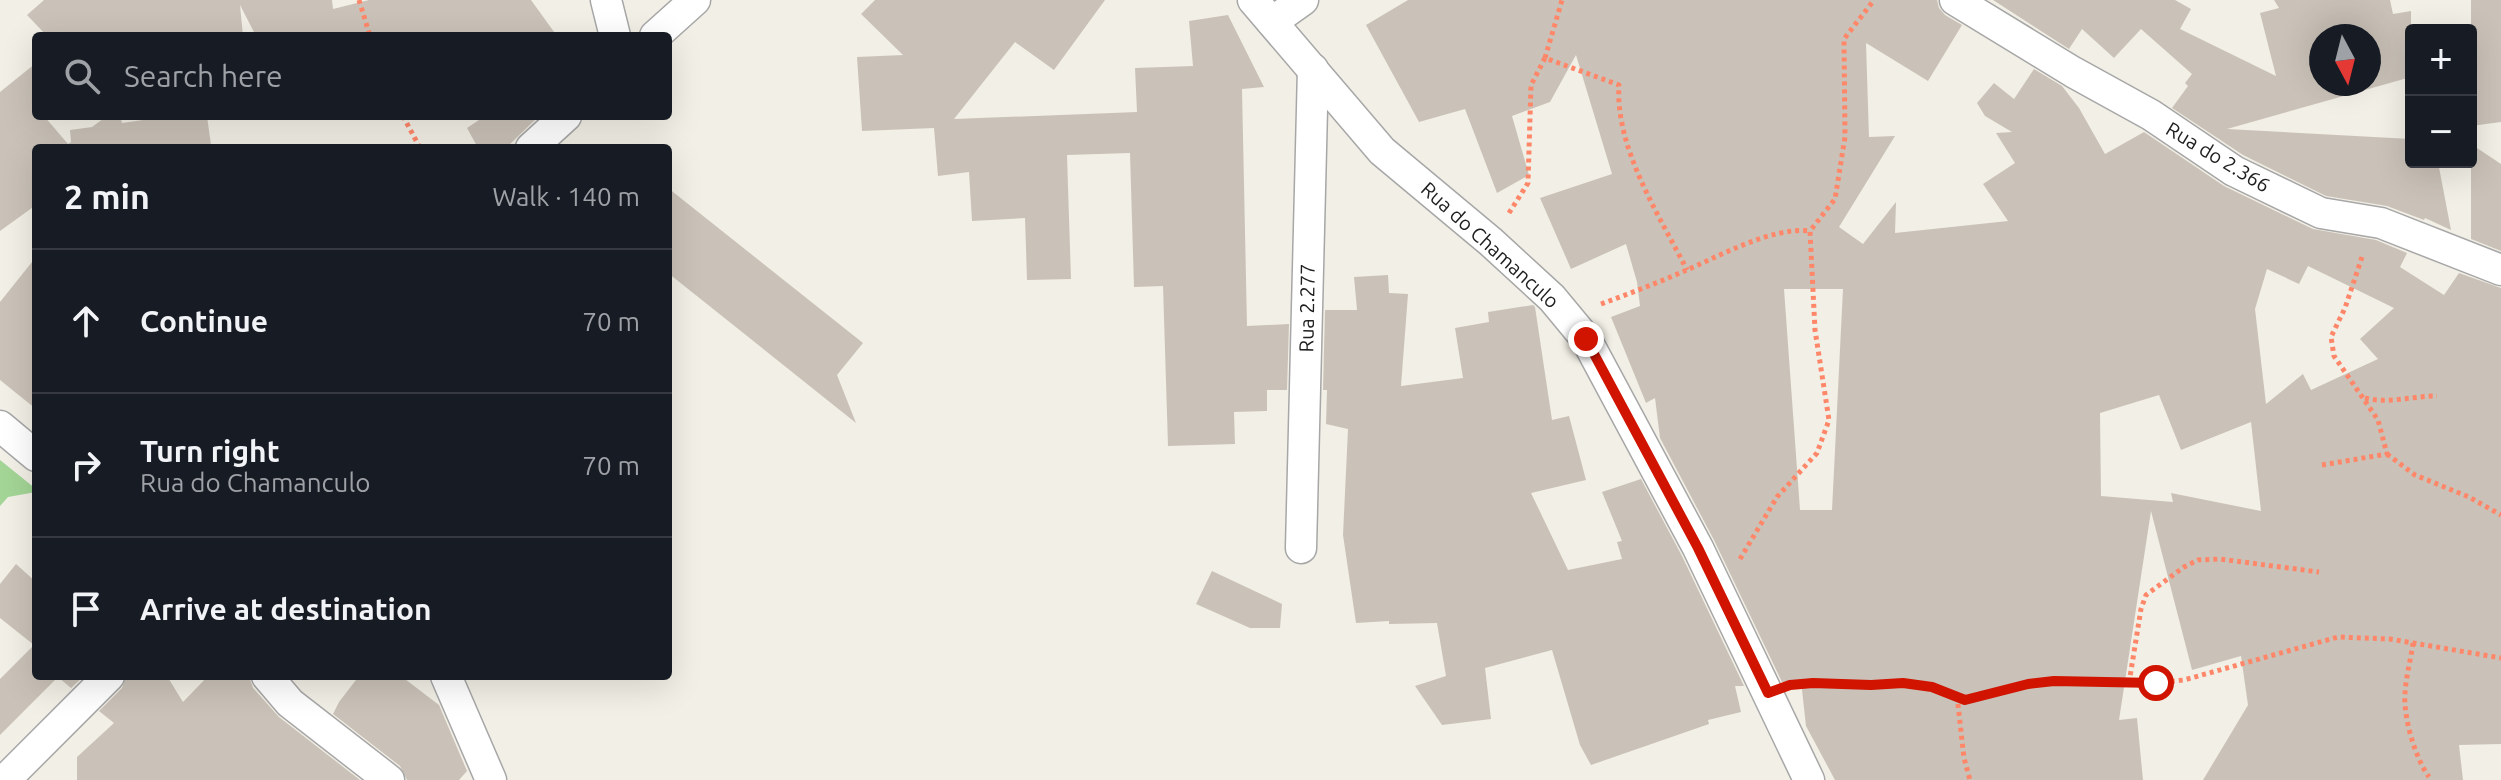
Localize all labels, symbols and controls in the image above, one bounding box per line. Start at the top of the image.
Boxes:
north arrow [2309,24,2381,96]
map controls [2405,24,2477,168]
button: + [2405,24,2477,96]
search box [32,32,672,120]
icon: search [60,54,104,98]
text: Search here [124,59,283,93]
button: − [2405,96,2477,168]
street label: Rua do 2.366 [2162,117,2274,196]
text: 2 min [64,177,150,215]
street label: Rua do Chamanculo [1417,177,1564,312]
text: Walk · 140 m [492,182,640,211]
street label: Rua 2.277 [1294,263,1319,353]
icon: ahead [64,299,108,343]
text: Continue [140,304,268,338]
text: 70 m [582,307,640,336]
route end [1568,321,1604,357]
text: Turn right [140,434,280,468]
icon: right [64,443,108,487]
text: 70 m [582,451,640,480]
text: Rua do Chamanculo [140,468,371,497]
icon: arrive [64,587,108,631]
text: Arrive at destination [140,592,432,626]
route start [2138,665,2174,701]

